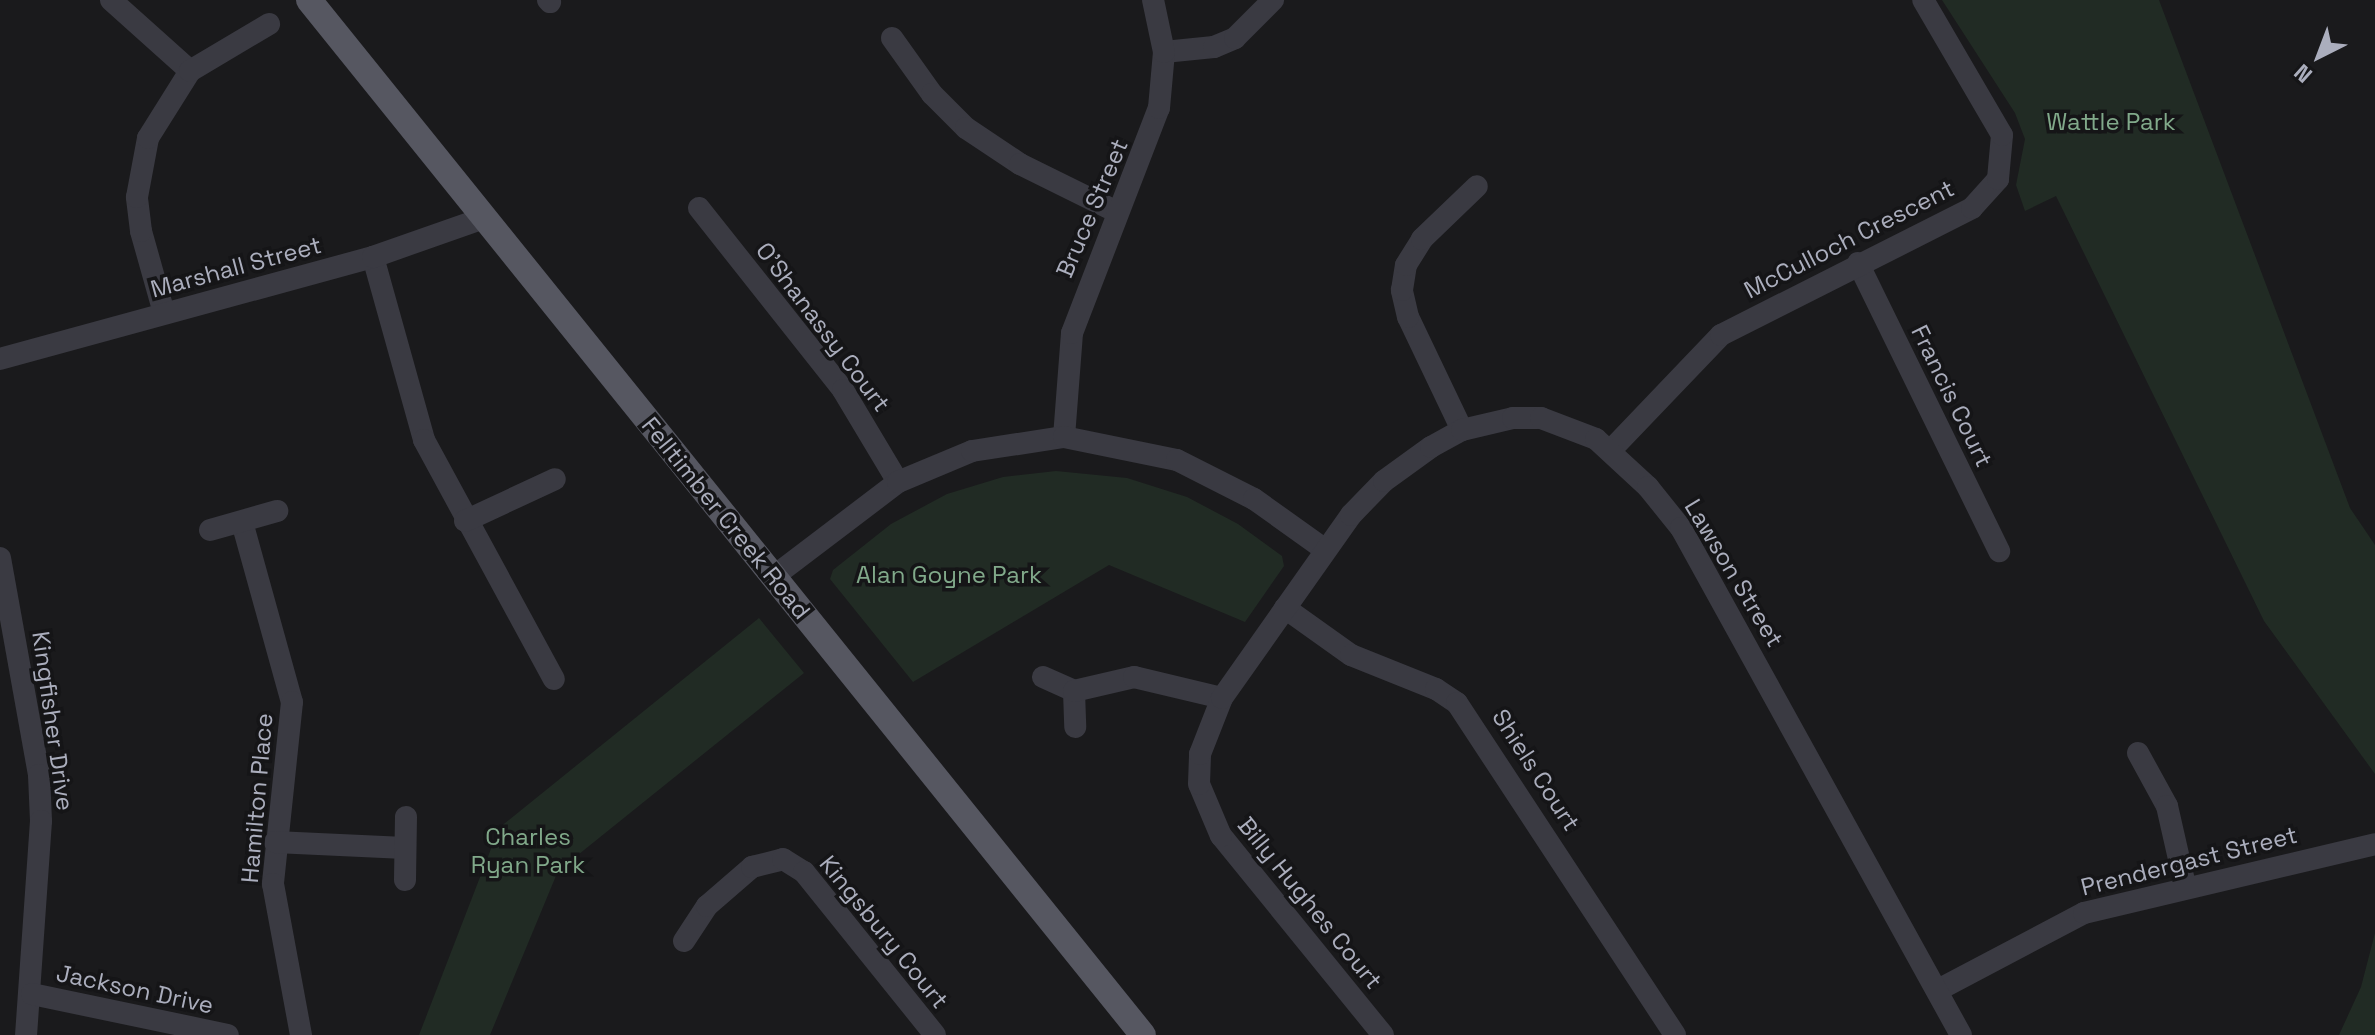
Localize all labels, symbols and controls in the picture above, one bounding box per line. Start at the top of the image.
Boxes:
north arrow [2279,16,2359,96]
text: N [2288,58,2318,89]
park label: Wattle Park [2046,108,2176,136]
street label: Bruce Street [1050,134,1134,282]
street label: McCulloch Crescent [1739,174,1959,304]
street label: Marshall Street [147,230,325,304]
street label: O'Shanassy Court [750,237,896,417]
street label: Francis Court [1905,320,1999,472]
street label: Felltimber Creek Road [636,411,816,625]
street label: Lawson Street [1679,494,1789,652]
park label: Alan Goyne Park [856,561,1042,589]
street label: Kingfisher Drive [26,629,80,813]
street label: Shiels Court [1486,704,1586,836]
street label: Hamilton Place [235,712,279,884]
street label: Billy Hughes Court [1232,811,1388,995]
street label: Prendergast Street [2078,820,2300,902]
park label: Charles Ryan Park [471,823,585,879]
street label: Kingsbury Court [814,850,954,1014]
street label: Jackson Drive [54,958,216,1020]

